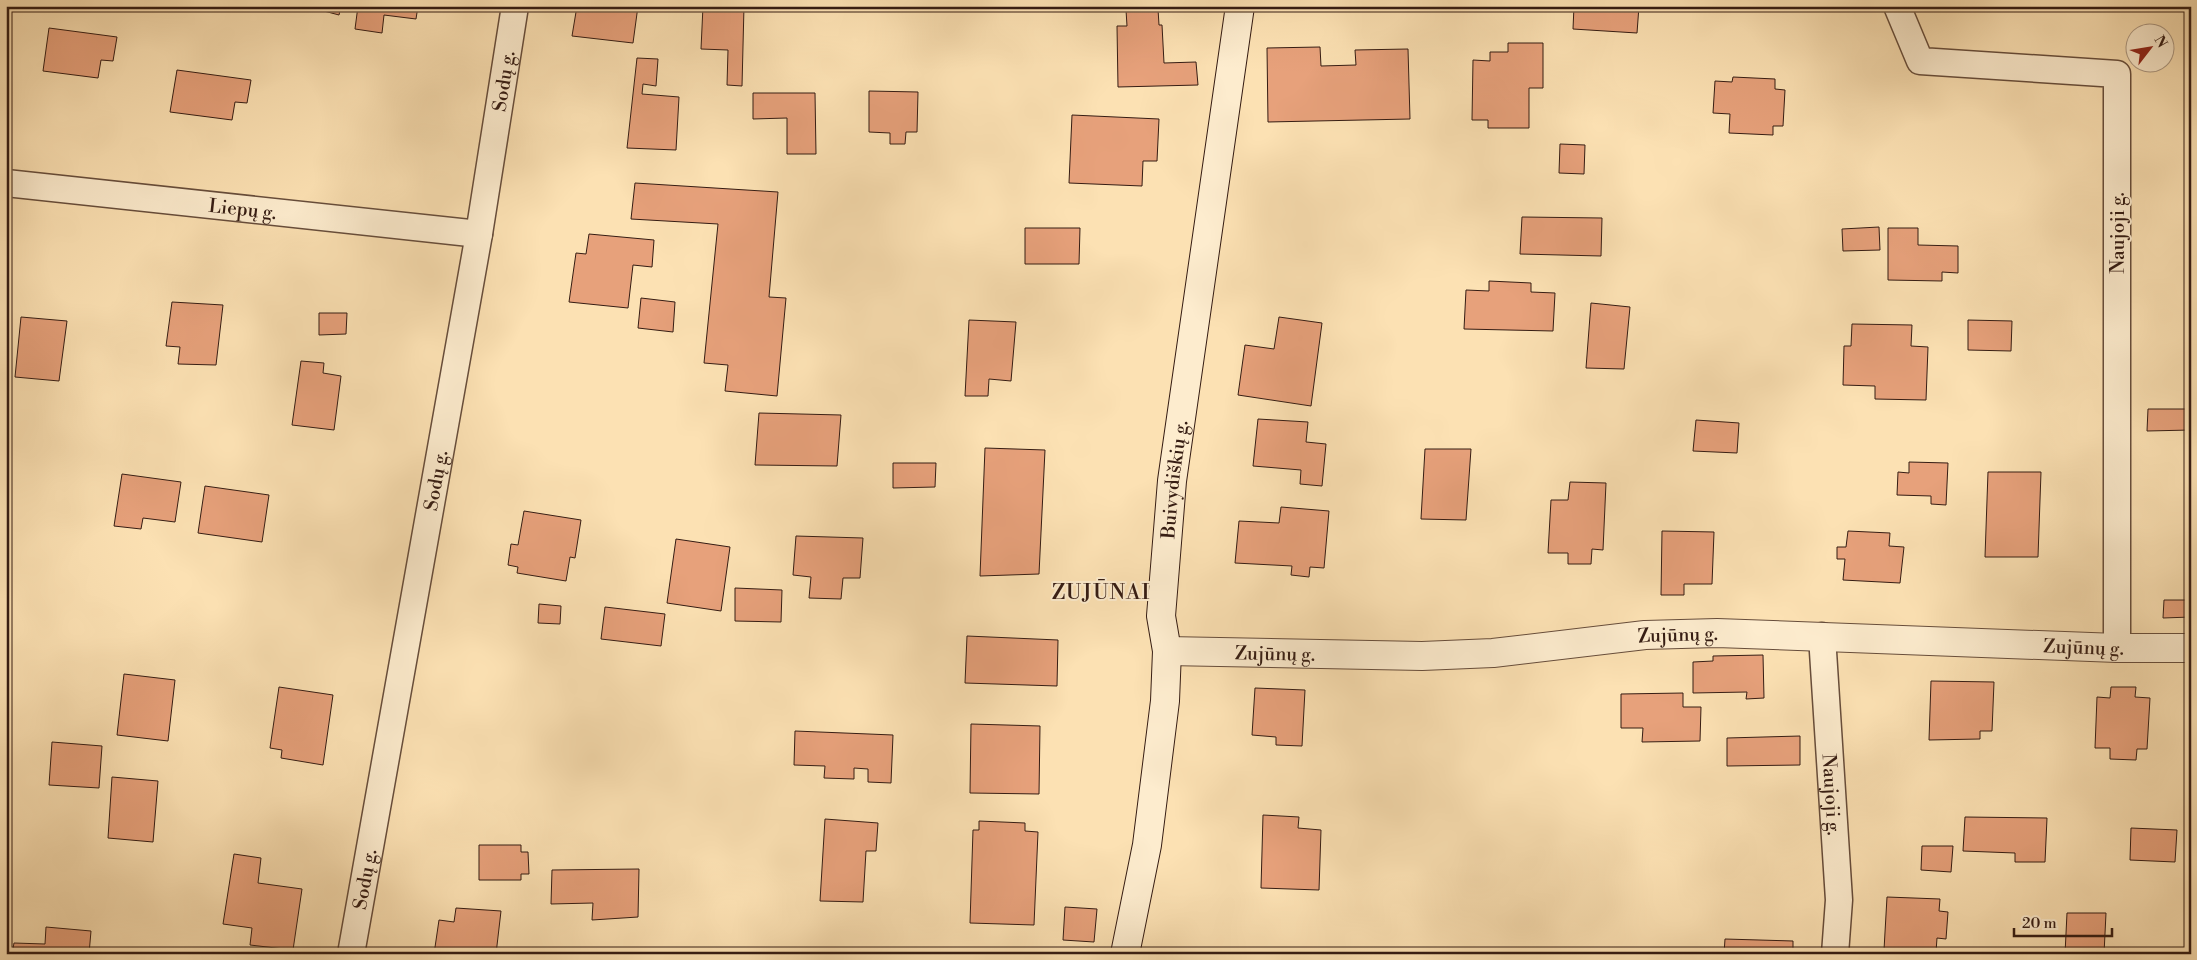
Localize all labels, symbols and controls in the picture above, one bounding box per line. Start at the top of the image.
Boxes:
north arrow [2124,22,2174,72]
text: N [2150,32,2171,51]
street label: Sodų g. [488,49,521,113]
street label: Naujoji g. [2106,192,2130,274]
street label: Liepų g. [207,194,278,225]
street label: Buivydiškių g. [1156,419,1194,541]
street label: Sodų g. [419,448,453,513]
district label: ZUJŪNAI [1052,578,1150,606]
street label: Zujūnų g. [1636,622,1718,649]
street label: Zujūnų g. [2043,634,2124,661]
street label: Zujūnų g. [1235,641,1315,667]
street label: Naujoji g. [1817,753,1846,836]
street label: Sodų g. [348,847,382,912]
scale bar [2014,905,2112,937]
text: 20 m [2022,914,2057,933]

